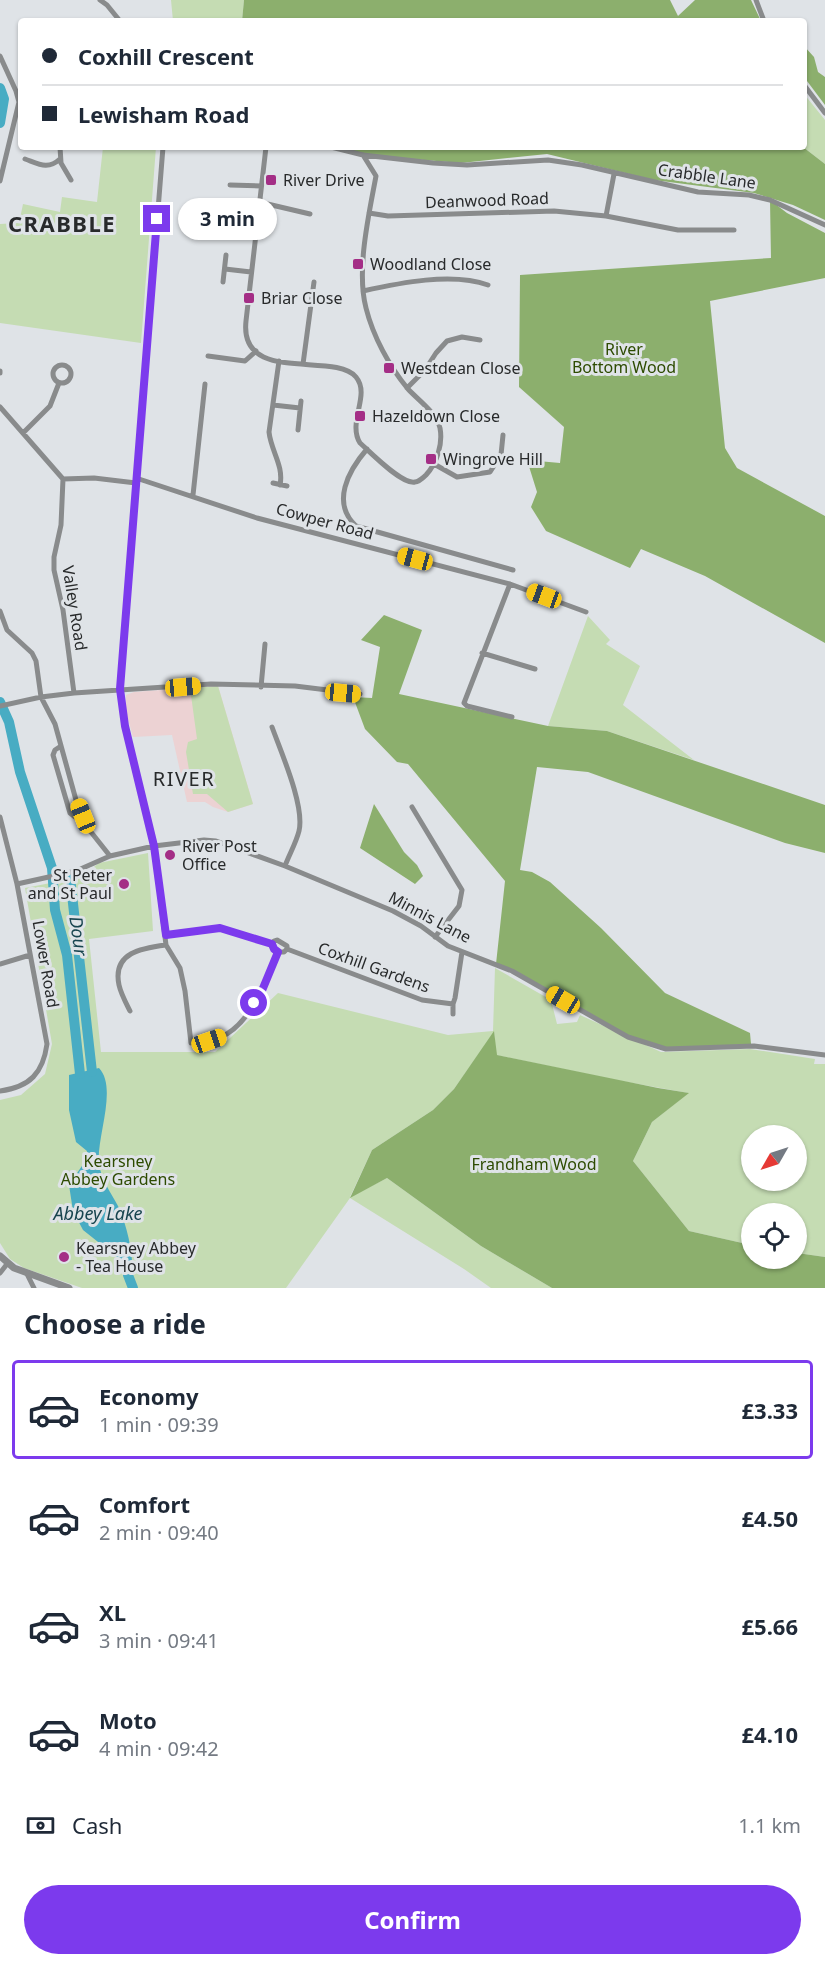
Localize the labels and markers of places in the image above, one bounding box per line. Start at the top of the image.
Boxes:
place label: River Drive [283,169,365,191]
marker: River Drive [264,173,278,187]
place label: Woodland Close [370,253,491,275]
marker: Woodland Close [351,257,365,271]
place label: Briar Close [261,287,343,309]
marker: Briar Close [242,291,256,305]
place label: Westdean Close [401,357,521,379]
marker: Westdean Close [382,361,396,375]
place label: Hazeldown Close [372,405,500,427]
marker: Hazeldown Close [353,409,367,423]
place label: Wingrove Hill [443,448,543,470]
marker: Wingrove Hill [424,452,438,466]
place label: River Post Office [182,835,257,875]
marker: River Post Office [163,848,177,862]
place label: St Peter and St Paul [28,864,112,904]
marker: St Peter and St Paul [117,877,131,891]
place label: Kearsney Abbey - Tea House [76,1237,197,1277]
marker: Kearsney Abbey - Tea House [57,1250,71,1264]

